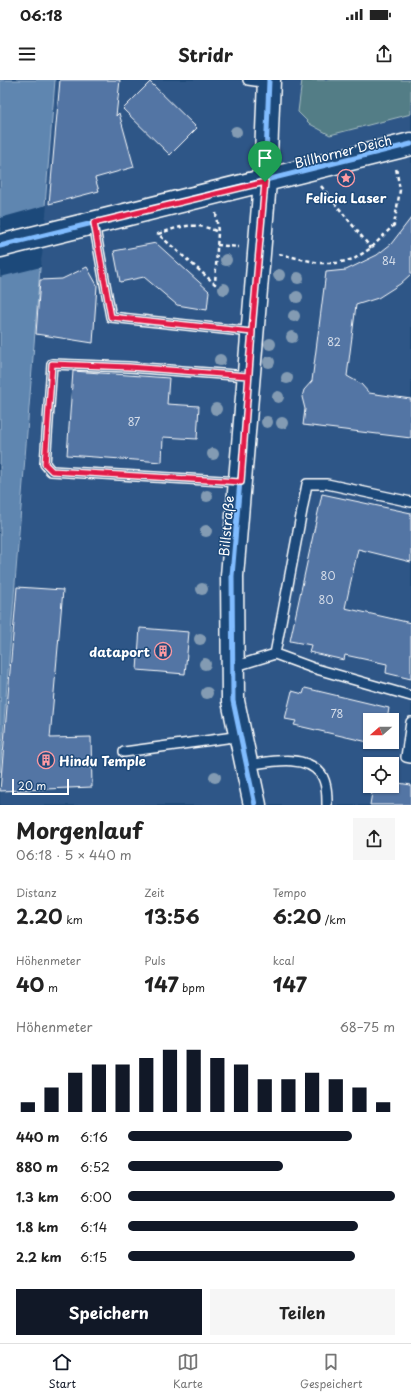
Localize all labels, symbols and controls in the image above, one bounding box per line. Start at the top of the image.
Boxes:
text: 06:18 [20,3,63,26]
text: Stridr [178,41,233,68]
icon: menu [16,43,38,65]
icon: share [373,43,395,65]
street label: Billhorner Deich [292,130,394,172]
pin [248,141,282,182]
icon: arrive [254,147,276,169]
place icon: Felicia Laser [336,168,356,188]
place label: Felicia Laser [306,188,387,207]
house number: 84 [382,252,396,269]
house number: 82 [327,333,341,350]
house number: 87 [128,413,140,430]
street label: Billstraße [214,495,238,557]
house number: 80 [321,567,335,584]
house number: 80 [319,591,333,608]
building icon: dataport [153,641,173,661]
place label: dataport [89,642,150,661]
house number: 78 [331,705,344,722]
north arrow [363,713,399,749]
map controls [363,713,399,793]
building icon: Hindu Temple [36,750,56,770]
place label: Hindu Temple [59,751,147,770]
button: locate [363,757,399,793]
scale bar [12,777,69,796]
text: 20 m [18,777,46,794]
text: Morgenlauf [16,813,143,846]
button: share [353,818,395,860]
text: 06:18 · 5 × 440 m [16,845,132,864]
text: Distanz [16,884,56,901]
text: Zeit [144,884,165,901]
text: Tempo [273,884,306,901]
text: 2.20 [16,901,63,931]
text: 13:56 [144,901,200,931]
text: 6:20 [273,901,321,931]
text: km [63,911,83,928]
text: /km [321,911,346,928]
text: Höhenmeter [16,952,81,969]
text: Puls [144,952,166,969]
text: kcal [273,952,295,969]
text: 40 [16,969,44,999]
text: 147 [144,969,179,999]
text: 147 [273,969,307,999]
text: m [44,979,58,996]
text: bpm [179,979,205,996]
text: Höhenmeter [16,1017,93,1036]
text: 68–75 m [340,1017,395,1036]
text: 440 m [16,1127,59,1146]
text: 6:16 [80,1127,108,1146]
text: 880 m [16,1157,58,1176]
text: 6:52 [80,1157,110,1176]
text: 1.3 km [16,1187,59,1206]
text: 6:00 [80,1187,112,1206]
text: 1.8 km [16,1217,58,1236]
text: 6:14 [80,1217,107,1236]
text: 2.2 km [16,1247,62,1266]
text: 6:15 [80,1247,107,1266]
button: Speichern [16,1289,202,1335]
button: Teilen [210,1289,395,1335]
tab: Start [49,1351,76,1392]
tab: Karte [173,1351,203,1392]
tab: Gespeichert [300,1351,362,1392]

